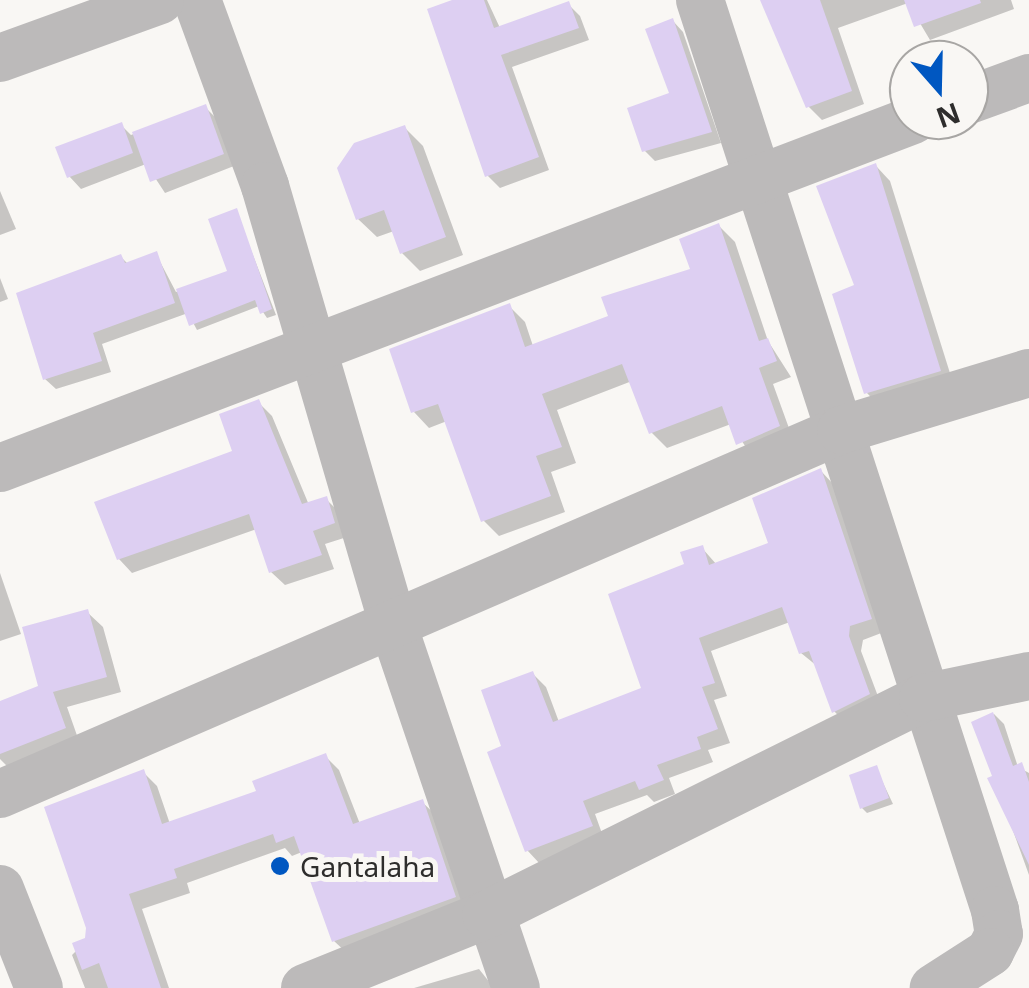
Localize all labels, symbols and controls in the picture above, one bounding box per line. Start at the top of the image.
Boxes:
north arrow [889,40,989,140]
text: N [931,95,966,138]
place label: Gantalaha [300,849,435,883]
marker: Gantalaha [269,855,291,877]

